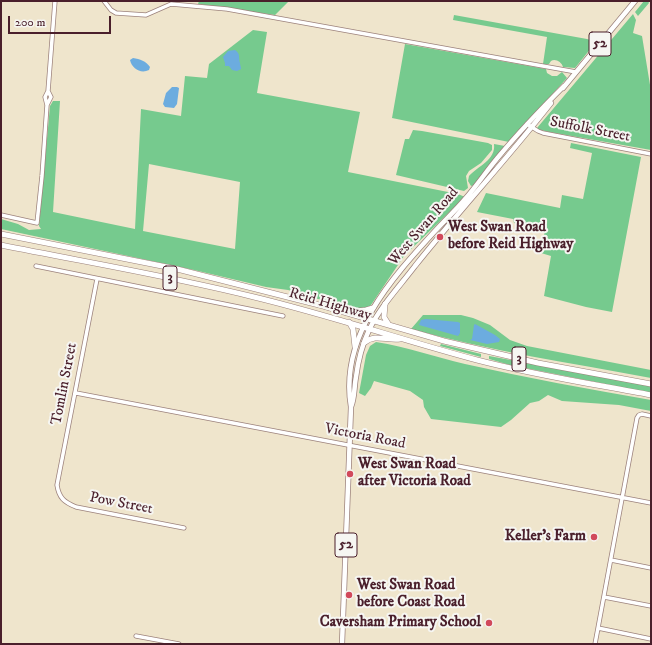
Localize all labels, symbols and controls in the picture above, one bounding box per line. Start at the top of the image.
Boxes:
scale bar [10,8,113,34]
text: 200 m [15,15,45,30]
road number: 52 [589,32,611,56]
street label: Suffolk Street [548,113,632,147]
street label: West Swan Road [385,184,463,270]
place label: West Swan Road before Reid Highway [448,219,573,254]
marker: West Swan Road before Reid Highway [435,232,445,242]
road number: 3 [163,266,177,290]
street label: Reid Highway [287,285,373,325]
street label: Tomlin Street [48,341,82,427]
road number: 3 [512,347,526,371]
street label: Victoria Road [323,420,407,454]
place label: West Swan Road after Victoria Road [358,456,471,491]
marker: West Swan Road after Victoria Road [345,469,355,479]
street label: Pow Street [88,489,154,519]
place label: Keller’s Farm [505,528,586,546]
marker: Keller’s Farm [589,532,599,542]
road number: 52 [335,533,357,557]
place label: West Swan Road before Coast Road [357,577,465,612]
marker: West Swan Road before Coast Road [344,590,354,600]
place label: Caversham Primary School [320,614,481,632]
marker: Caversham Primary School [484,618,494,628]

